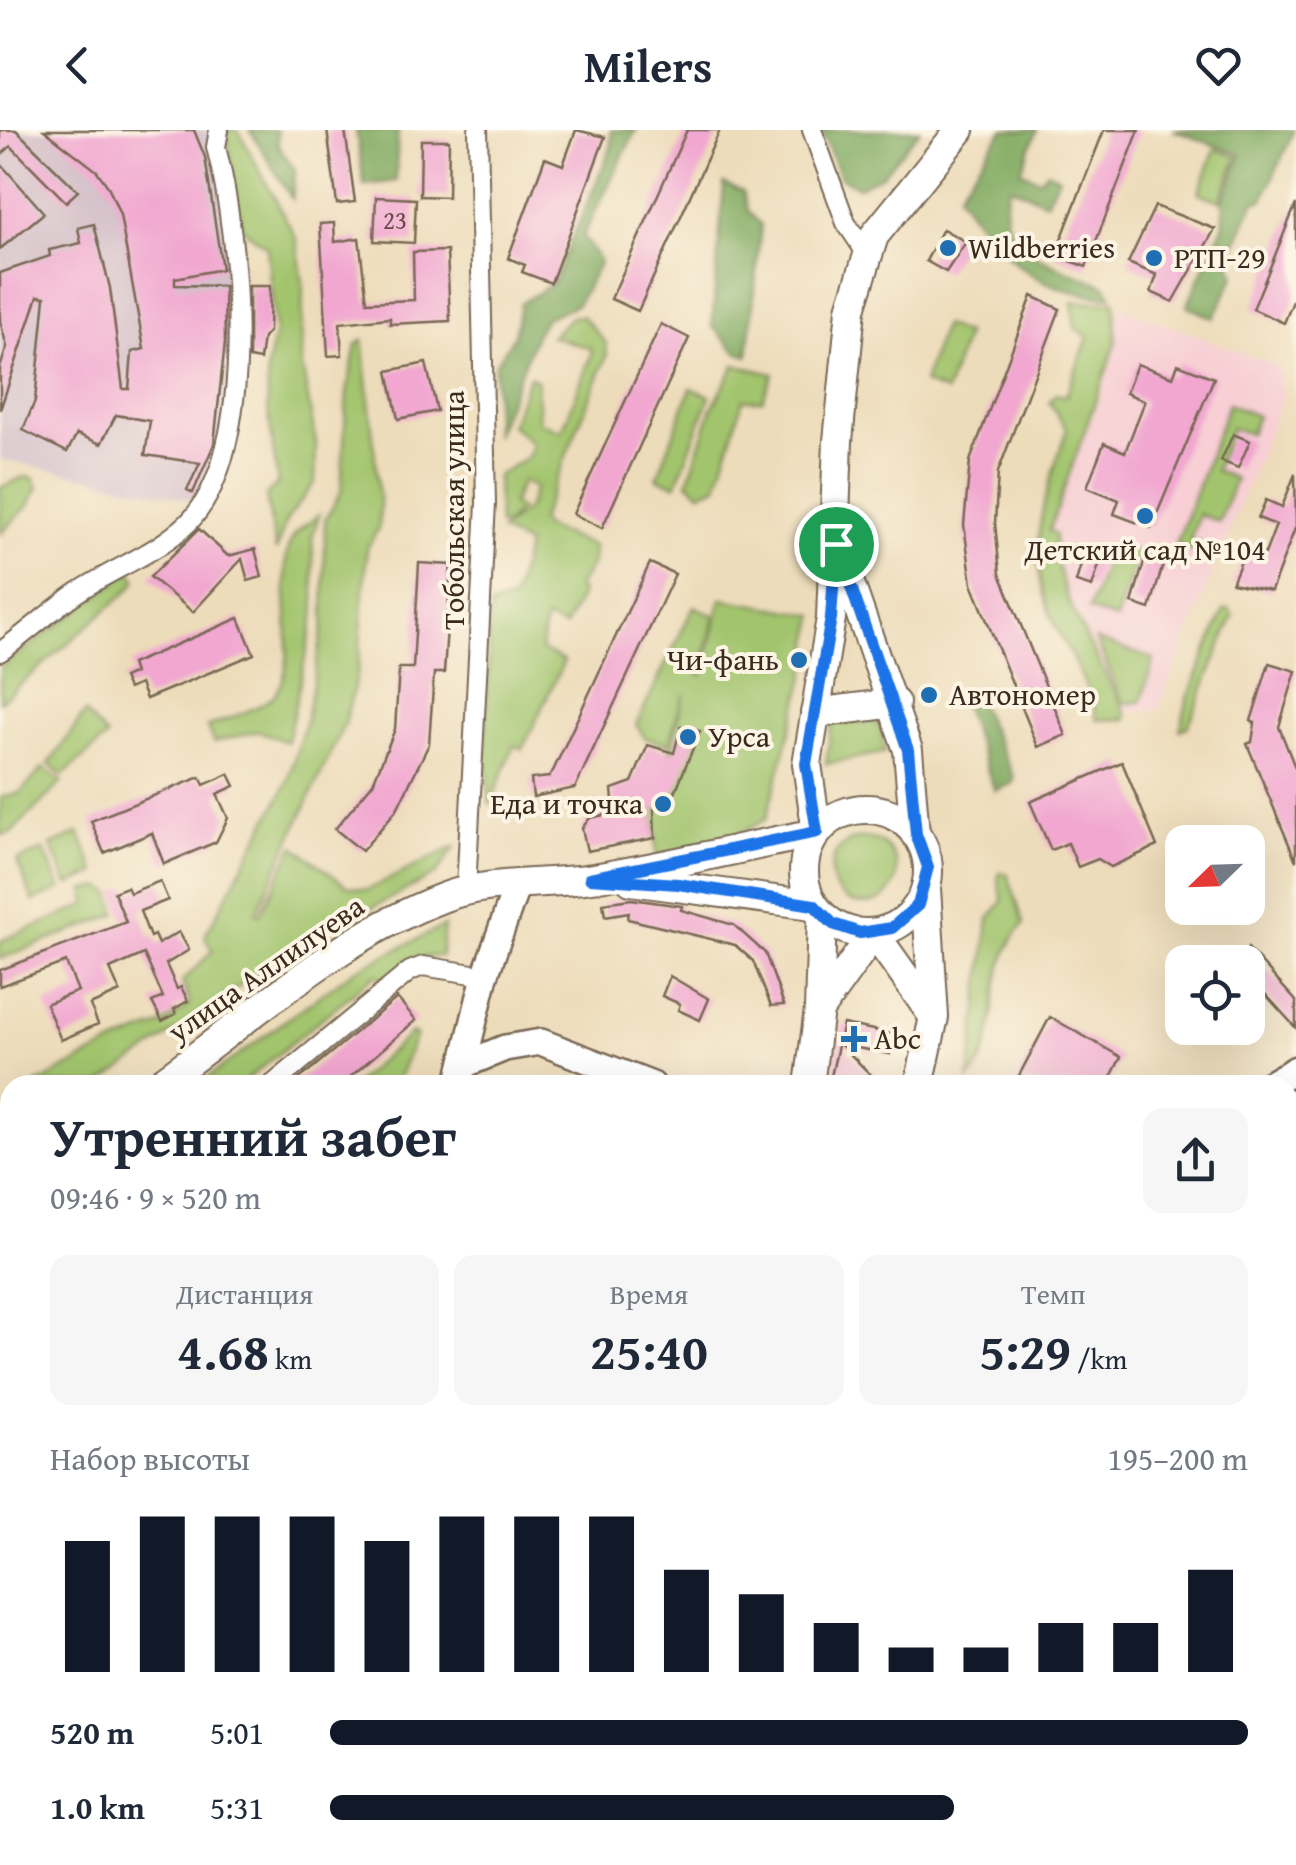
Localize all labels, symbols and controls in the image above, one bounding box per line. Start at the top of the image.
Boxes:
text: Milers [584,33,712,98]
icon: back [50,38,105,93]
icon: heart [1191,38,1246,93]
house number: 23 [383,202,407,238]
place label: Wildberries [968,225,1115,269]
place label: РТП-29 [1174,235,1265,279]
marker: Wildberries [937,237,959,259]
marker: РТП-29 [1143,247,1165,269]
street label: Тобольская улица [431,390,475,630]
pin [794,502,879,587]
marker: Детский сад №104 [1134,505,1156,527]
icon: arrive [809,517,864,572]
place label: Детский сад №104 [1023,527,1266,571]
place label: Чи-фань [667,637,779,681]
marker: Чи-фань [788,649,810,671]
place label: Автономер [949,672,1096,716]
marker: Автономер [918,684,940,706]
place label: Урса [708,714,771,758]
marker: Урса [677,726,699,748]
place label: Еда и точка [490,781,644,825]
marker: Еда и точка [652,793,674,815]
north arrow [1165,825,1265,925]
map controls [1165,825,1265,1045]
street label: улица Аллилуева [157,883,373,1053]
button: locate [1165,945,1265,1045]
place label: Abc [874,1016,921,1060]
marker: Abc [843,1028,865,1050]
text: Утренний забег [50,1096,456,1176]
button: share [1143,1108,1248,1213]
text: 09:46 · 9 × 520 m [50,1174,261,1221]
text: Дистанция [176,1273,313,1314]
text: Время [610,1273,688,1314]
text: Темп [1021,1273,1086,1314]
text: 4.68 [177,1314,269,1387]
text: 25:40 [590,1314,708,1387]
text: 5:29 [979,1314,1071,1387]
text: km [269,1338,312,1379]
text: /km [1071,1338,1127,1379]
text: Набор высоты [50,1435,250,1482]
text: 195–200 m [1107,1435,1248,1482]
text: 520 m [50,1709,134,1756]
text: 5:01 [210,1709,264,1756]
text: 1.0 km [50,1784,145,1831]
text: 5:31 [210,1784,264,1831]

